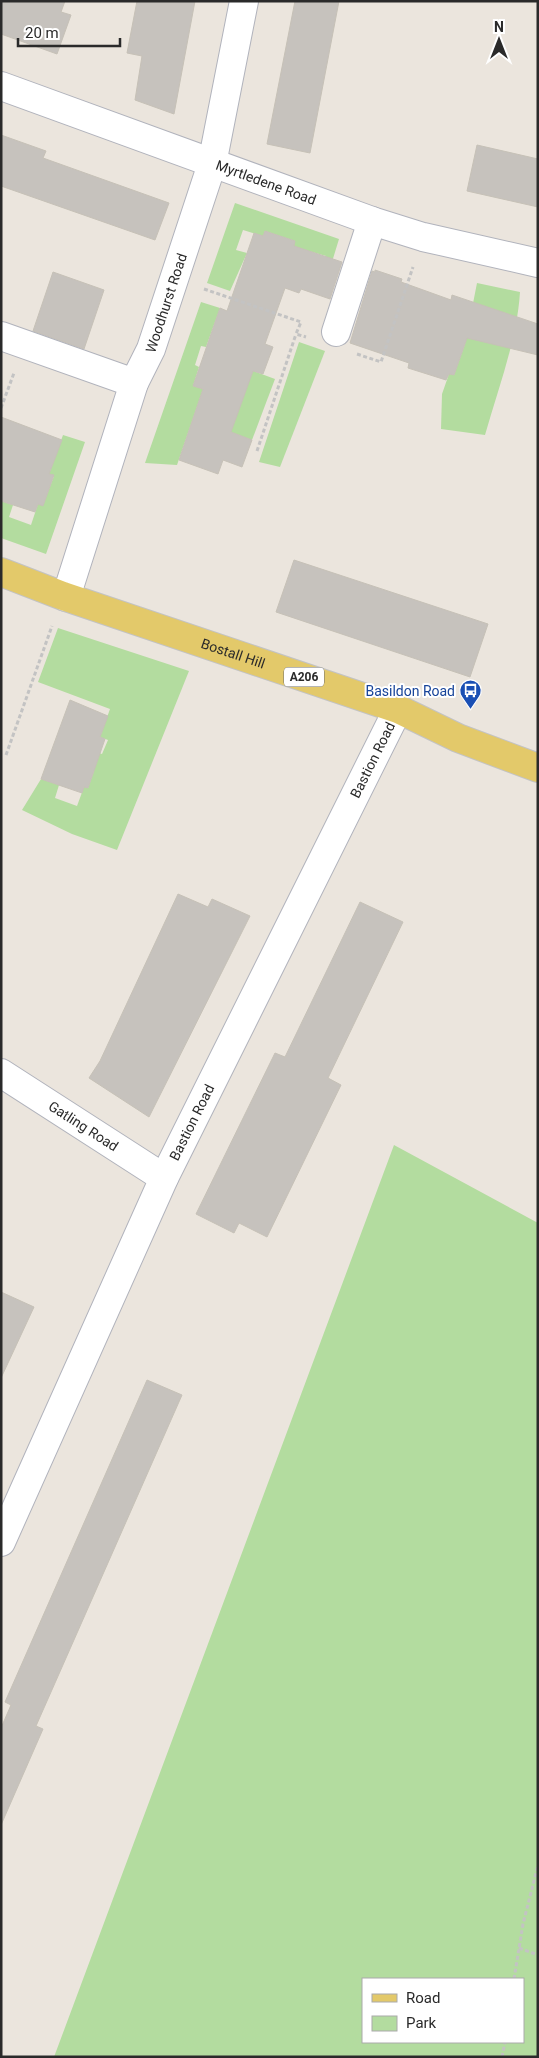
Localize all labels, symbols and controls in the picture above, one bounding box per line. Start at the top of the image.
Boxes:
scale bar [18,15,120,47]
north arrow [474,15,524,65]
text: N [494,19,504,35]
text: 20 m [25,24,59,42]
street label: Myrtledene Road [214,157,318,208]
street label: Woodhurst Road [142,251,190,355]
street label: Bostall Hill [199,635,267,672]
road number: A206 [284,668,324,686]
bus stop icon: Basildon Road [459,679,483,710]
place label: Basildon Road [365,683,455,699]
street label: Bastion Road [347,719,398,801]
street label: Bastion Road [166,1082,217,1163]
street label: Gatling Road [45,1098,121,1154]
legend [362,1978,524,2043]
text: Road [406,1989,440,2007]
text: Park [406,2014,437,2032]

